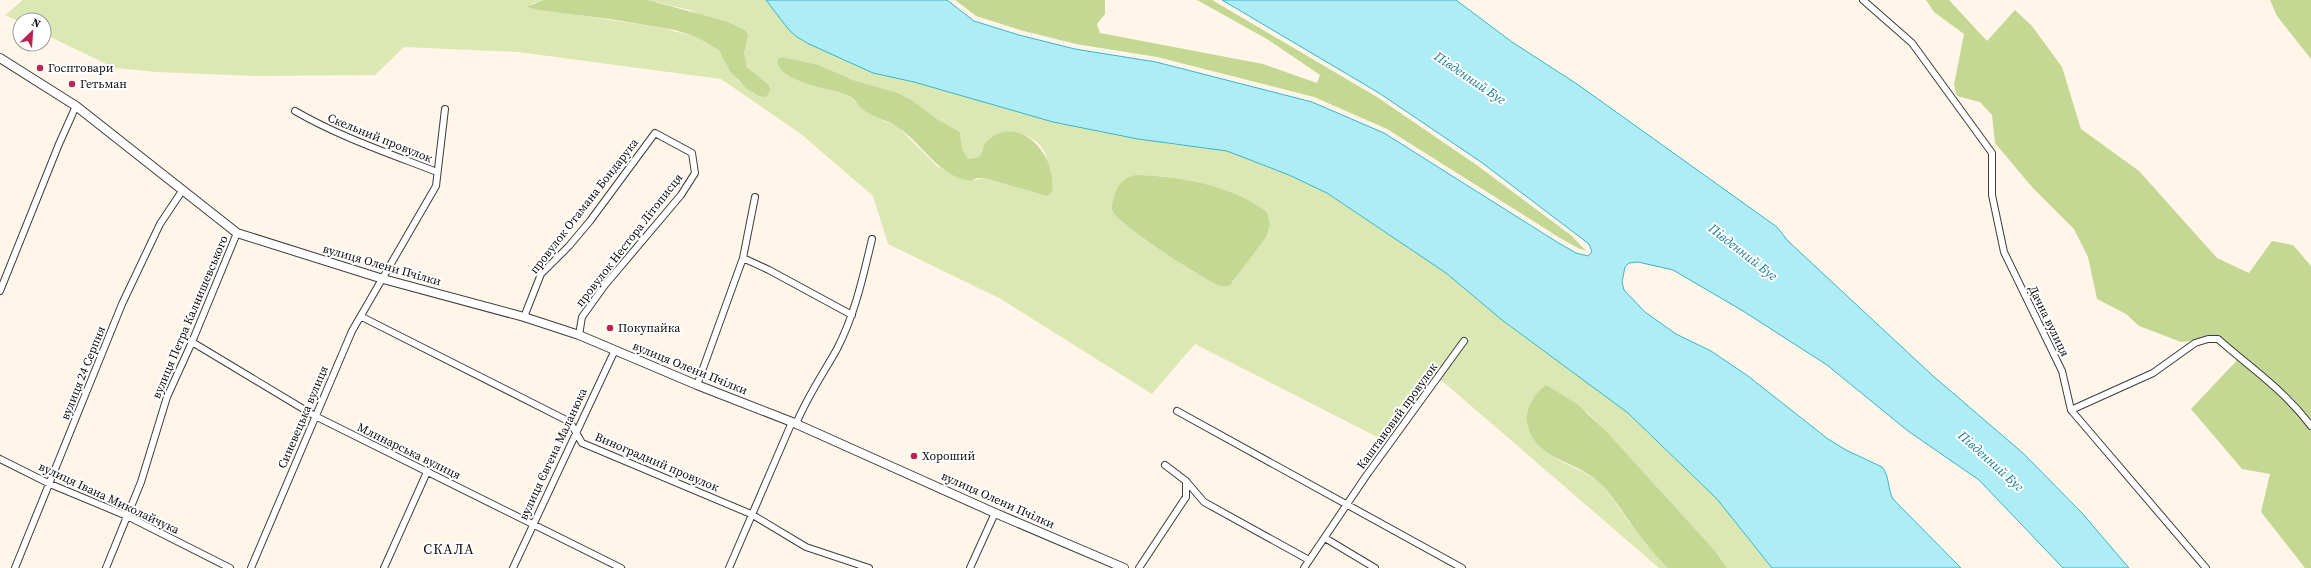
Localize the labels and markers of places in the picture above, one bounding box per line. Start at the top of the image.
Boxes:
place label: Госптовари [48,60,114,76]
marker: Госптовари [35,63,45,73]
place label: Гетьман [80,76,127,92]
marker: Гетьман [67,79,77,89]
place label: Покупайка [618,320,681,336]
marker: Покупайка [605,323,615,333]
place label: Хороший [922,448,975,464]
marker: Хороший [909,451,919,461]

